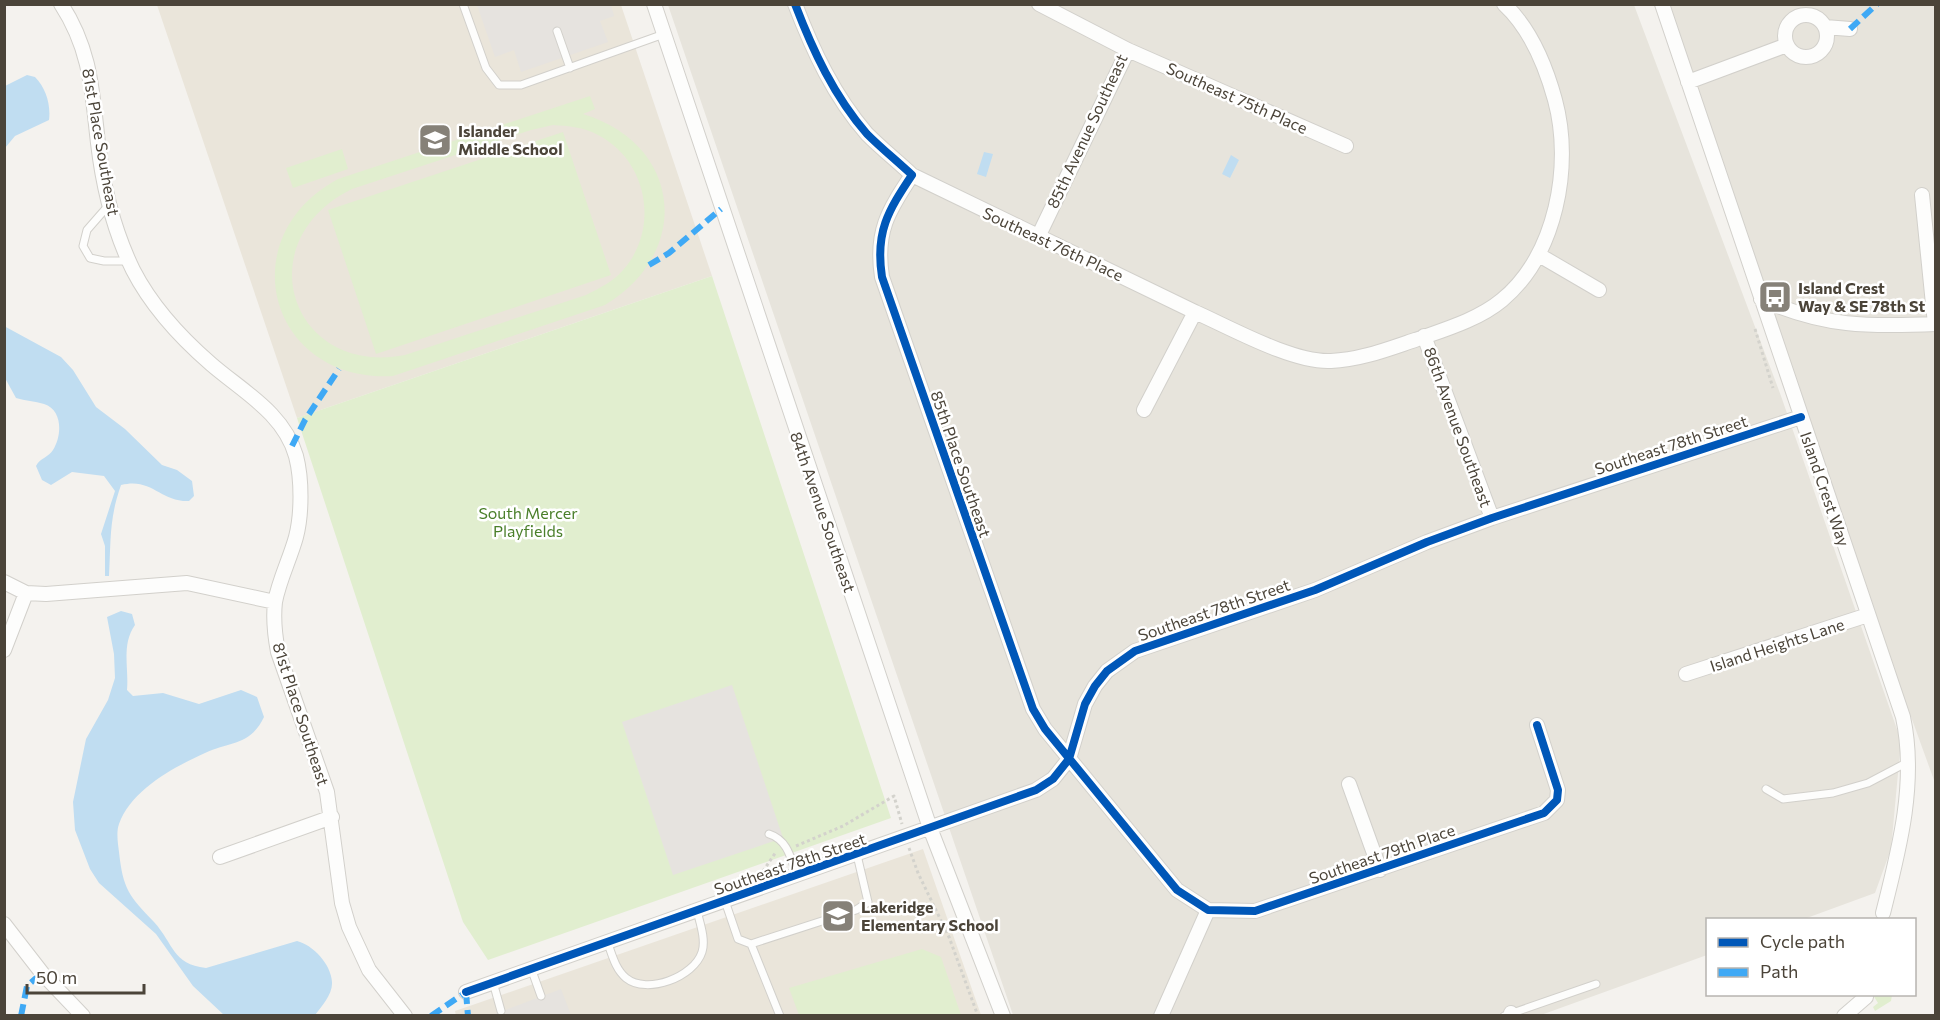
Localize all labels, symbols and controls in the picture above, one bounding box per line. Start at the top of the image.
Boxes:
street label: 85th Avenue Southeast [1042,50,1131,211]
street label: Southeast 75th Place [1164,58,1311,137]
street label: 81st Place Southeast [79,67,124,218]
place label: Islander Middle School [458,121,563,158]
school or university icon: Islander Middle School [417,122,453,158]
street label: Southeast 76th Place [980,203,1127,284]
place label: Island Crest Way & SE 78th St [1798,278,1926,315]
bus stop icon: Island Crest Way & SE 78th St [1757,279,1793,315]
street label: 86th Avenue Southeast [1421,344,1496,510]
street label: 85th Place Southeast [927,388,996,540]
street label: Southeast 78th Street [1592,411,1750,478]
street label: 84th Avenue Southeast [787,429,860,595]
street label: Island Crest Way [1797,429,1854,549]
park label: South Mercer Playfields [478,503,578,540]
street label: Southeast 78th Street [1135,574,1293,644]
street label: Island Heights Lane [1707,614,1846,675]
street label: 81st Place Southeast [269,640,334,788]
street label: Southeast 79th Place [1306,820,1457,887]
street label: Southeast 78th Street [711,828,869,898]
place label: Lakeridge Elementary School [861,897,999,934]
school or university icon: Lakeridge Elementary School [820,898,856,934]
legend [1706,918,1916,996]
text: Cycle path [1760,930,1845,952]
scale bar [27,957,144,995]
text: Path [1760,960,1798,982]
text: 50 m [36,966,77,988]

